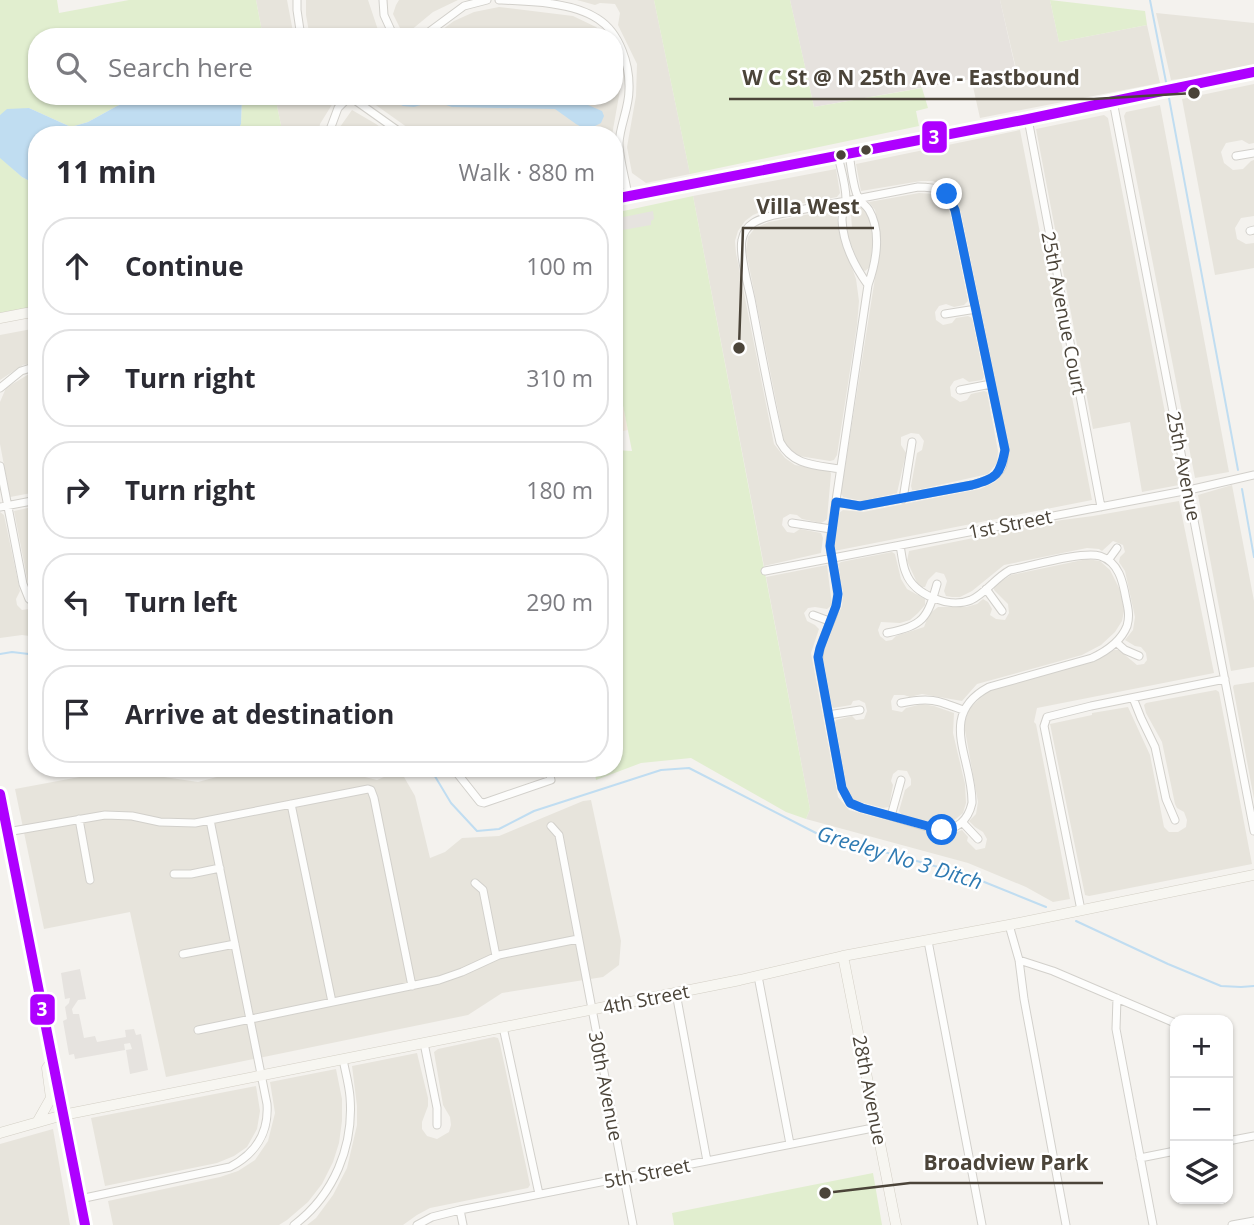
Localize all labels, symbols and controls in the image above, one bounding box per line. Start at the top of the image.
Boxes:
search box [28,28,623,105]
icon: search [52,48,90,86]
text: Search here [108,49,253,85]
callout: W C St @ N 25th Ave - Eastbound [729,57,1094,99]
text: W C St @ N 25th Ave - Eastbound [742,63,1080,91]
line badge: 3 [921,120,948,154]
text: 3 [929,124,940,150]
unlabelled marker [859,143,873,157]
unlabelled marker [834,148,848,162]
text: 11 min [56,151,156,192]
text: Walk · 880 m [458,156,595,188]
route end [931,178,962,209]
callout: Villa West [743,186,874,228]
text: Villa West [756,192,860,220]
street label: 25th Avenue Court [1035,229,1093,397]
icon: ahead [58,247,96,285]
text: Continue [125,248,244,284]
text: 100 m [526,250,593,282]
icon: right [58,359,96,397]
text: Turn right [125,360,256,396]
text: 310 m [526,362,593,394]
street label: 25th Avenue [1161,409,1207,523]
icon: right [58,471,96,509]
text: Turn right [125,472,256,508]
text: 180 m [526,474,593,506]
street label: 1st Street [966,503,1054,545]
icon: left [58,583,96,621]
text: Turn left [125,584,237,620]
text: 290 m [526,586,593,618]
icon: arrive [58,695,96,733]
text: Arrive at destination [125,696,394,732]
route start [926,814,957,845]
water label: Greeley No 3 Ditch [814,819,986,895]
street label: 4th Street [601,978,692,1020]
line badge: 3 [29,993,56,1026]
text: 3 [37,996,48,1022]
map controls [1170,1015,1233,1204]
button: + [1170,1015,1233,1078]
street label: 30th Avenue [583,1029,629,1143]
street label: 28th Avenue [847,1033,893,1147]
button: − [1170,1078,1233,1141]
callout: Broadview Park [910,1141,1103,1183]
button: layers [1170,1141,1233,1204]
text: Broadview Park [923,1148,1090,1176]
street label: 5th Street [602,1152,693,1194]

